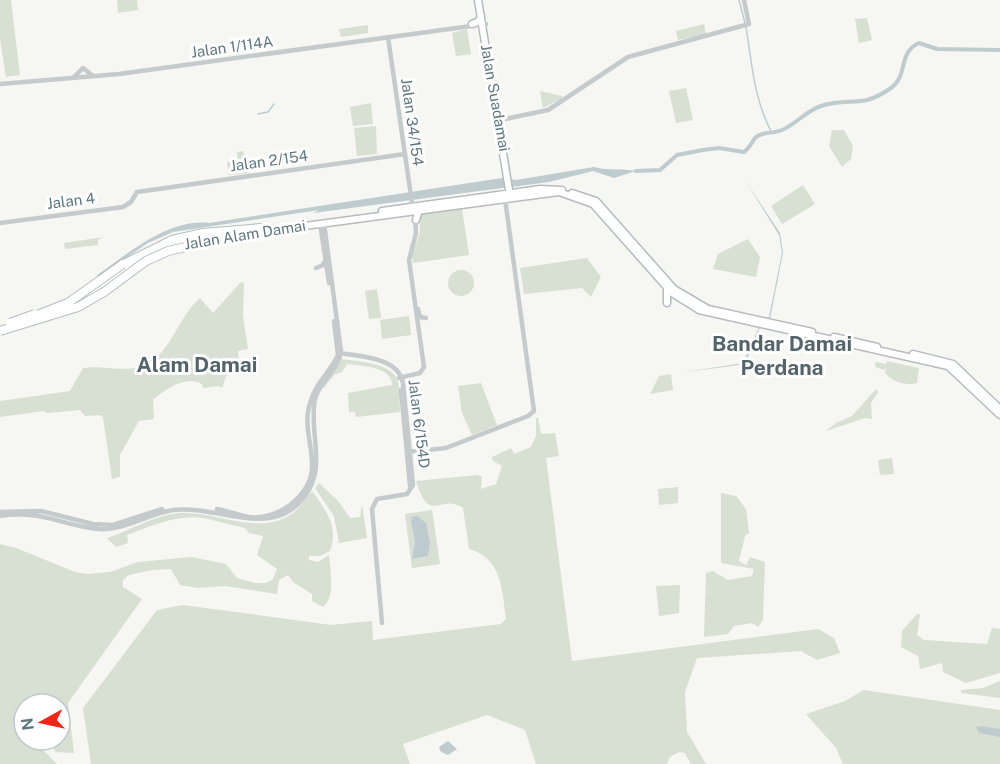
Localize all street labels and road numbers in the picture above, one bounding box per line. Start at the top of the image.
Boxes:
street label: Jalan 1/114A [190,32,274,61]
street label: Jalan Suadamai [478,43,513,153]
street label: Jalan 34/154 [398,77,427,167]
street label: Jalan 2/154 [229,147,309,174]
street label: Jalan 4 [46,189,96,212]
street label: Jalan Alam Damai [183,216,307,253]
street label: Jalan 6/154D [406,379,433,469]

